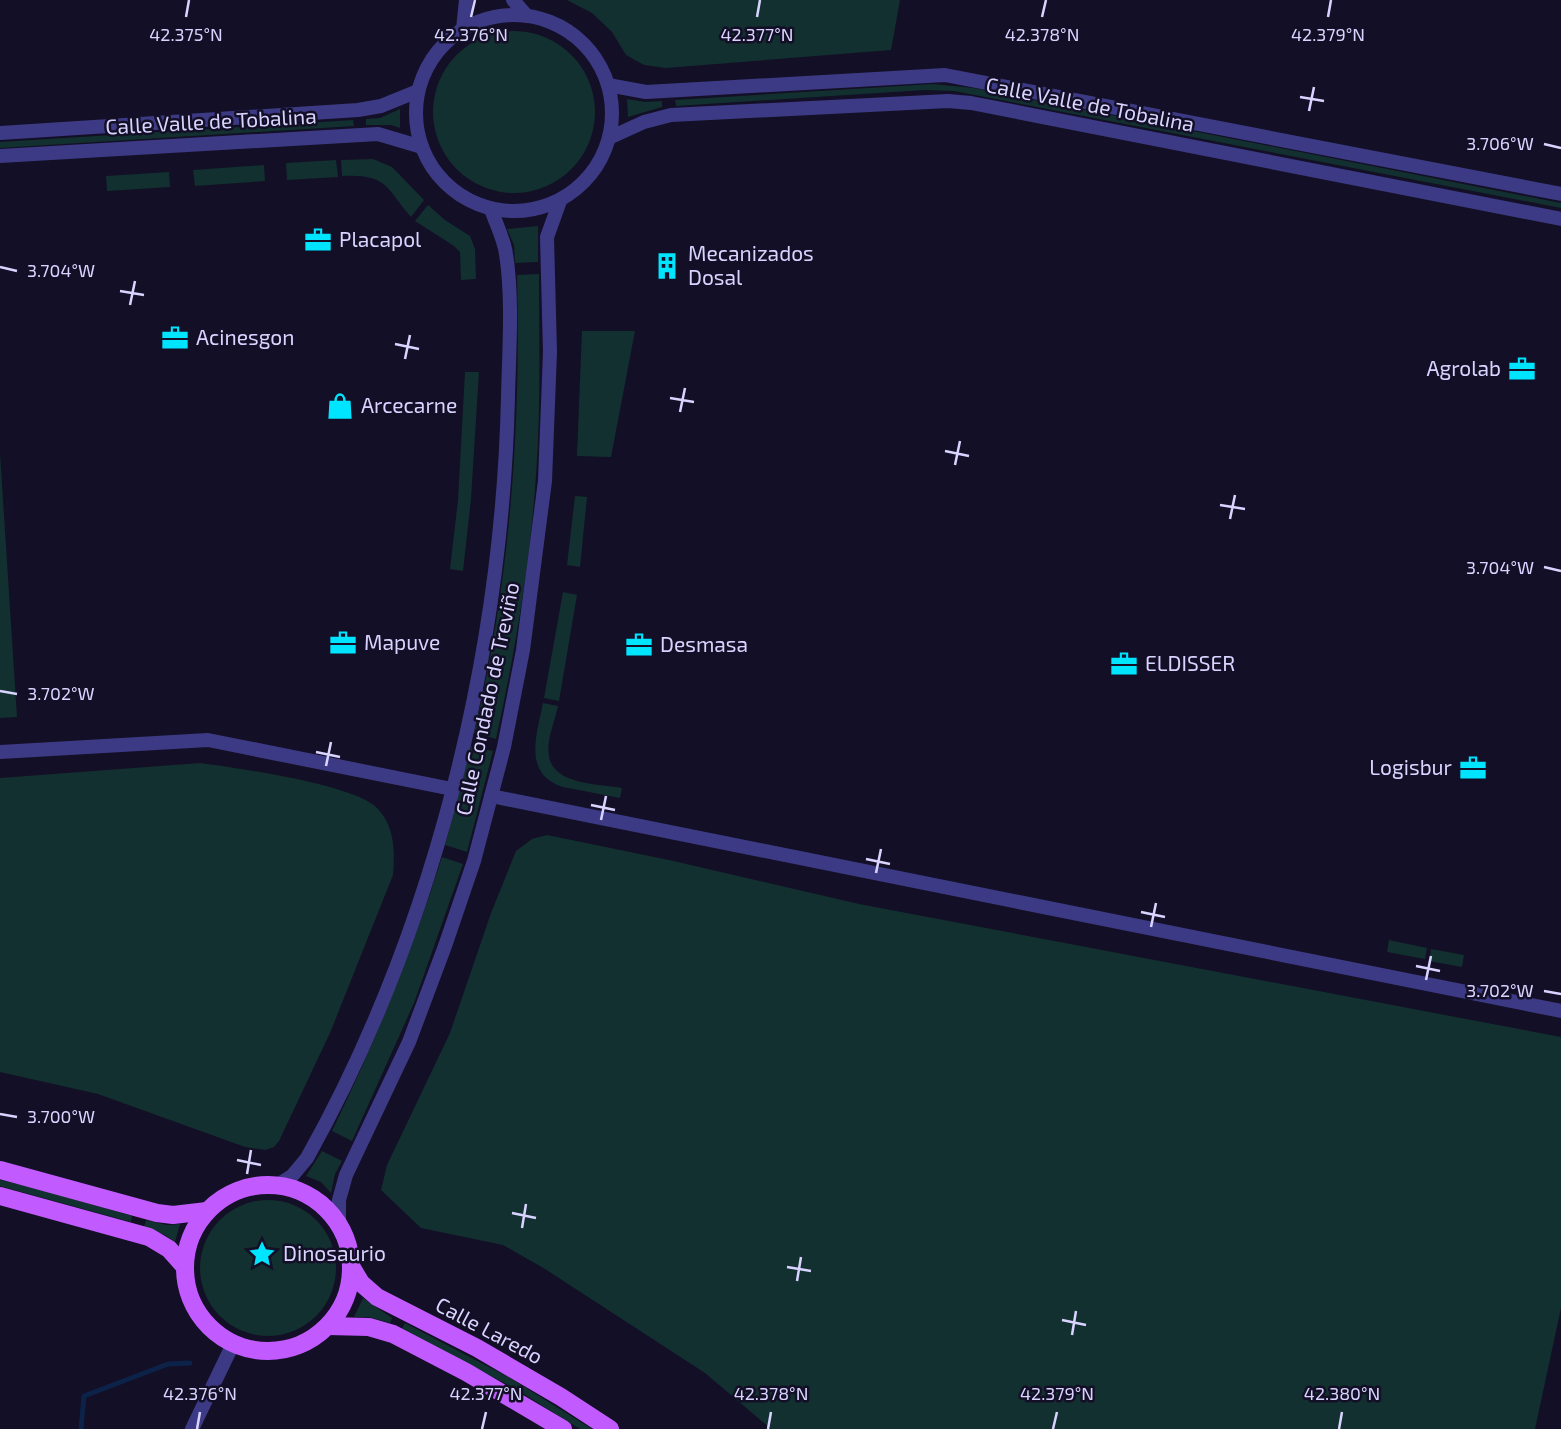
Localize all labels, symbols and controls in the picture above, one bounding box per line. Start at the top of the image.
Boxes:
text: 42.375°N [149,23,223,45]
text: 42.376°N [434,23,508,45]
text: 42.377°N [721,23,793,45]
text: 42.378°N [1005,23,1079,45]
text: 42.379°N [1291,23,1365,45]
street label: Calle Valle de Tobalina [984,71,1197,136]
street label: Calle Valle de Tobalina [105,102,317,139]
text: 3.706°W [1466,132,1534,154]
office icon: Placapol [303,225,333,255]
place label: Placapol [339,226,422,251]
place label: Mecanizados Dosal [688,240,814,289]
building icon: Mecanizados Dosal [652,251,682,281]
text: 3.704°W [27,259,95,281]
office icon: Acinesgon [160,323,190,353]
place label: Acinesgon [196,324,294,349]
office icon: Agrolab [1507,354,1537,384]
place label: Agrolab [1426,355,1501,380]
shop icon: Arcecarne [325,391,355,421]
place label: Arcecarne [361,392,457,417]
text: 3.704°W [1466,556,1534,578]
street label: Calle Condado de Treviño [450,580,523,818]
office icon: Mapuve [328,628,358,658]
place label: Mapuve [364,629,440,654]
office icon: Desmasa [624,630,654,660]
place label: Desmasa [660,631,748,656]
office icon: ELDISSER [1109,649,1139,679]
place label: ELDISSER [1145,650,1235,675]
text: 3.702°W [27,682,95,704]
office icon: Logisbur [1458,753,1488,783]
place label: Logisbur [1369,754,1453,779]
text: 3.702°W [1466,979,1534,1001]
text: 3.700°W [27,1105,95,1127]
place icon: Dinosaurio [247,1239,277,1269]
place label: Dinosaurio [283,1240,386,1265]
street label: Calle Laredo [432,1291,548,1368]
text: 42.376°N [163,1382,237,1404]
text: 42.377°N [450,1382,522,1404]
text: 42.378°N [734,1382,808,1404]
text: 42.379°N [1020,1382,1094,1404]
text: 42.380°N [1304,1382,1380,1404]

